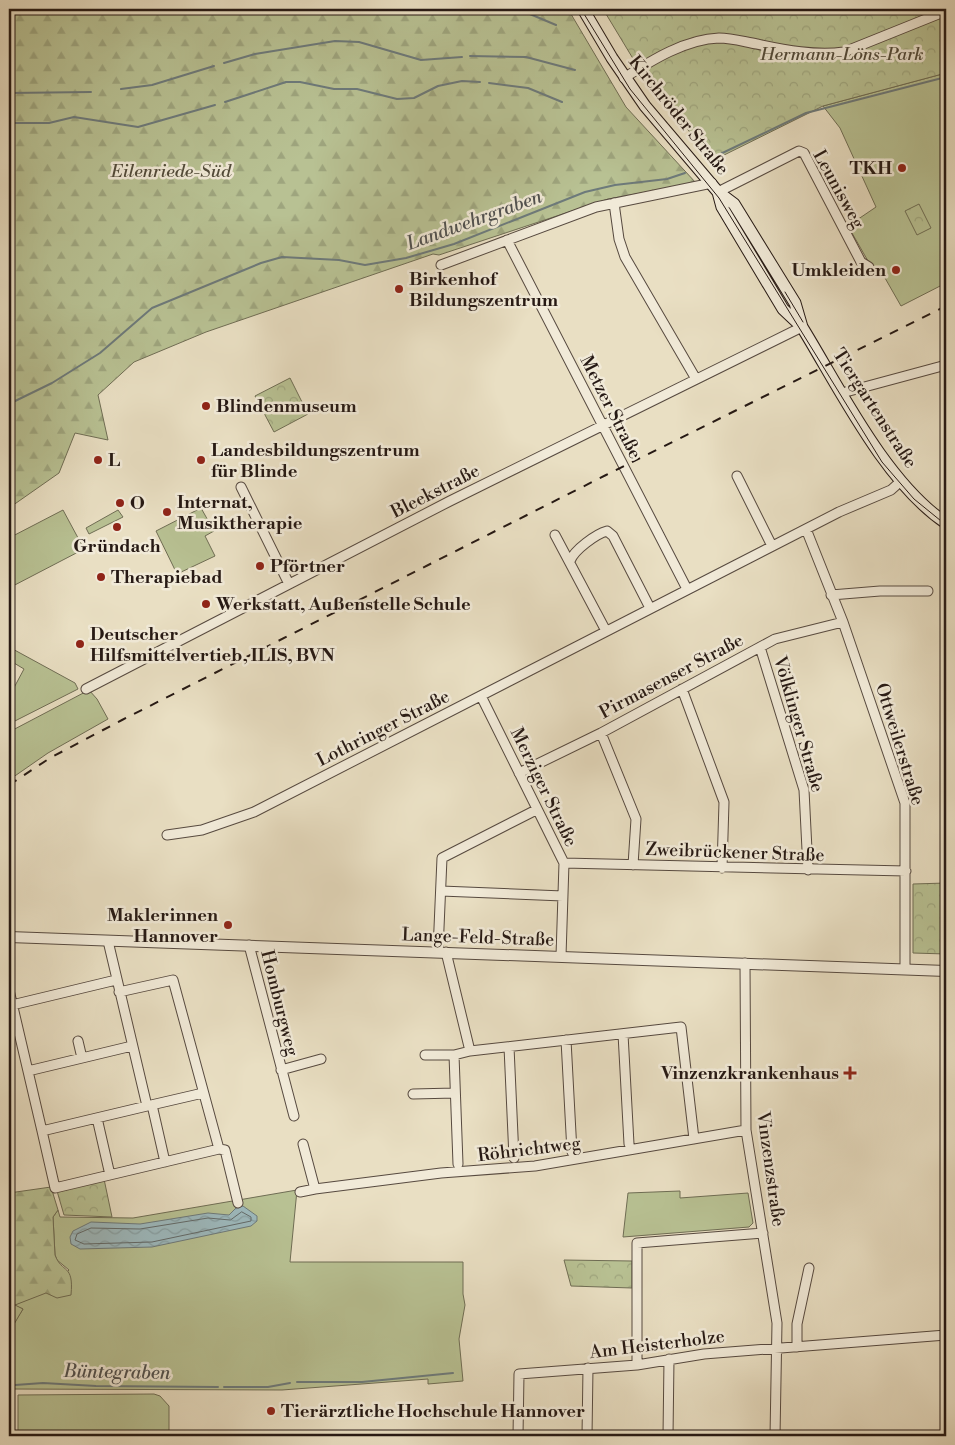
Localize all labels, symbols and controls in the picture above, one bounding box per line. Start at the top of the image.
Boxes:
park label: Hermann-Löns-Park [759,43,924,66]
street label: Kirchröder Straße [623,51,734,180]
street label: Leunisweg [807,146,870,233]
place label: TKH [850,157,892,180]
park label: Eilenriede-Süd [110,160,232,183]
marker: TKH [896,162,908,174]
water label: Landwehrgraben [402,184,546,256]
place label: Umkleiden [792,259,886,282]
marker: Umkleiden [890,264,902,276]
place label: Birkenhof Bildungszentrum [409,268,559,312]
marker: Birkenhof Bildungszentrum [393,283,405,295]
street label: Tiergartenstraße [827,344,922,473]
street label: Metzer Straße [575,352,647,463]
place label: Blindenmuseum [216,395,357,418]
marker: Blindenmuseum [200,400,212,412]
place label: Landesbildungszentrum für Blinde [211,439,420,483]
place label: L [108,449,120,472]
marker: L [92,454,104,466]
marker: Landesbildungszentrum für Blinde [195,454,207,466]
street label: Bleekstraße [386,459,484,524]
place label: Internat, Musiktherapie [177,491,303,535]
place label: O [130,492,145,515]
marker: O [114,497,126,509]
marker: Internat, Musiktherapie [161,506,173,518]
marker: Gründach [111,521,123,533]
place label: Gründach [73,535,161,558]
place label: Pförtner [270,555,345,578]
marker: Pförtner [254,560,266,572]
place label: Therapiebad [111,566,223,589]
marker: Therapiebad [95,571,107,583]
place label: Werkstatt, Außenstelle Schule [215,593,471,616]
marker: Werkstatt, Außenstelle Schule [200,598,212,610]
place label: Deutscher Hilfsmittelvertieb, ILIS, BVN [90,623,335,667]
street label: Pirmasenser Straße [595,629,747,724]
marker: Deutscher Hilfsmittelvertieb, ILIS, BVN [74,638,86,650]
street label: Völklinger Straße [768,652,829,795]
street label: Ottweilerstraße [870,680,929,808]
street label: Lothringer Straße [313,685,454,772]
street label: Merziger Straße [505,724,582,851]
street label: Zweibrückener Straße [645,838,825,867]
place label: Maklerinnen Hannover [107,904,218,948]
marker: Maklerinnen Hannover [222,919,234,931]
street label: Lange-Feld-Straße [401,923,555,952]
street label: Homburgweg [255,948,304,1059]
place label: Vinzenzkrankenhaus [660,1062,839,1085]
marker: Vinzenzkrankenhaus [843,1066,857,1080]
street label: Vinzenzstraße [751,1109,790,1228]
street label: Röhrichtweg [476,1132,583,1167]
street label: Am Heisterholze [587,1325,726,1364]
water label: Büntegraben [62,1359,171,1385]
place label: Tierärztliche Hochschule Hannover [281,1400,585,1423]
marker: Tierärztliche Hochschule Hannover [265,1405,277,1417]

